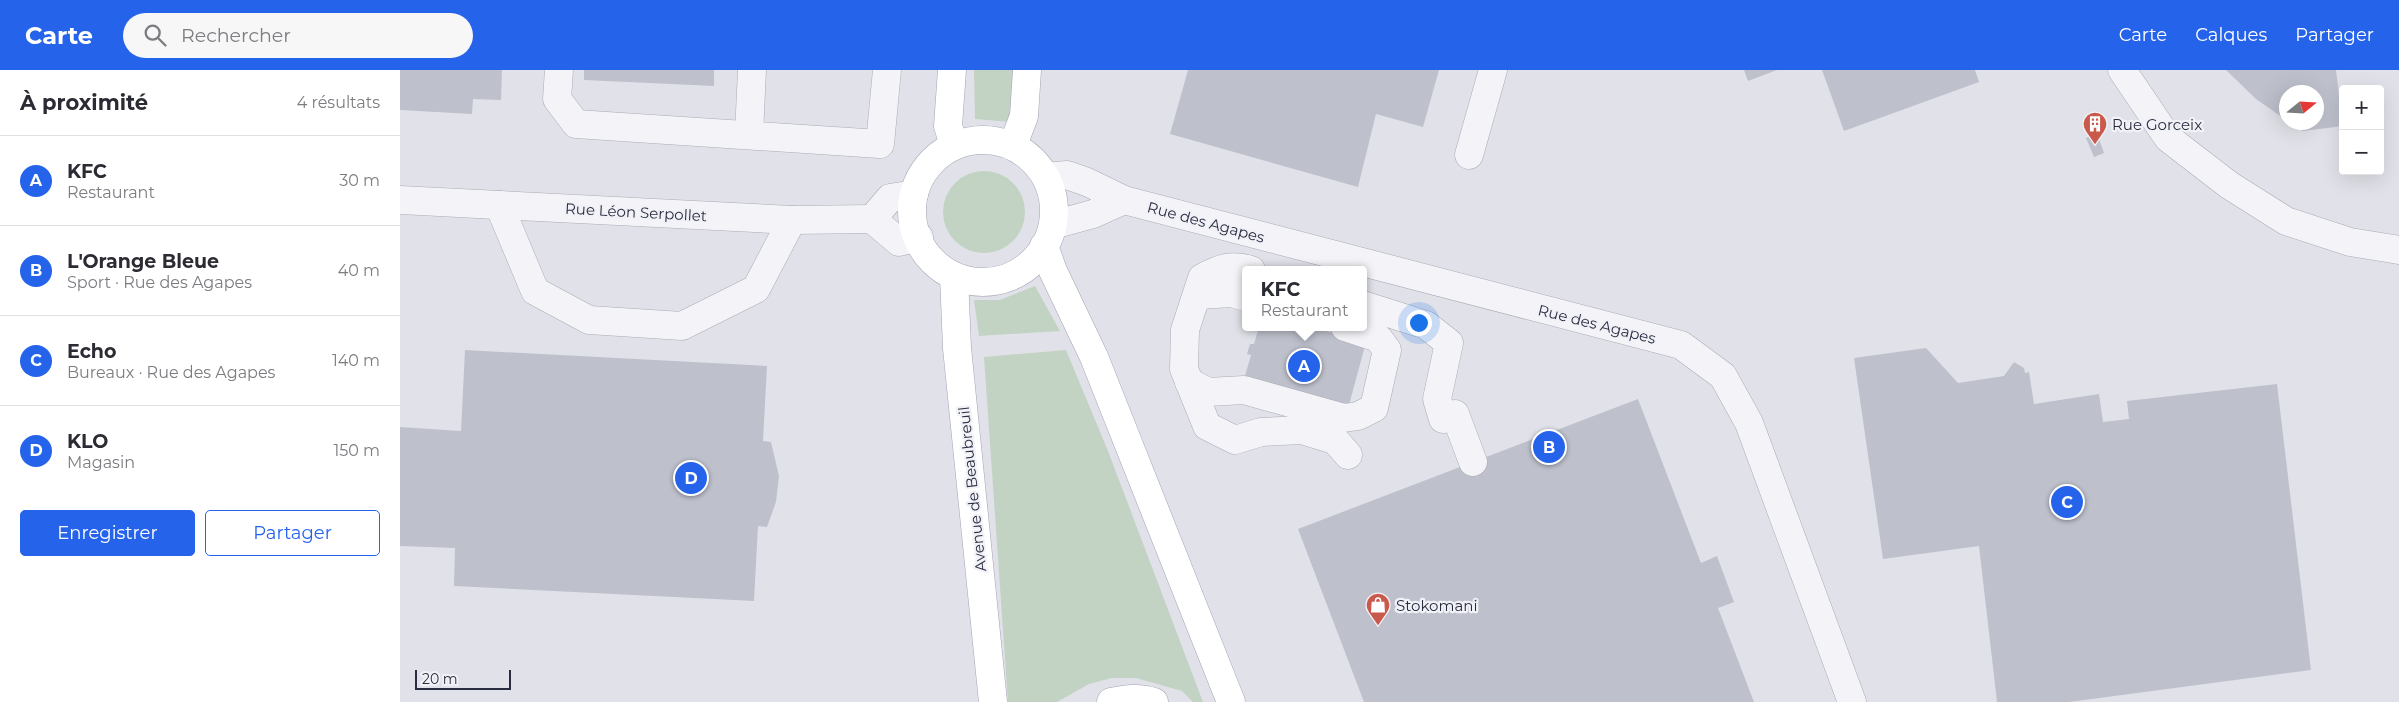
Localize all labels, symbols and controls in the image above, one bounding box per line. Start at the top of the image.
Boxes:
search box [123,13,473,58]
text: Carte [25,21,93,50]
icon: search [141,21,169,49]
text: Rechercher [181,24,291,47]
text: Carte [2119,24,2167,46]
text: Calques [2195,24,2267,46]
text: Partager [2295,24,2374,46]
north arrow [2279,85,2324,130]
map controls [2339,85,2384,175]
button: + [2339,85,2384,130]
text: À proximité [20,90,148,115]
text: 4 résultats [297,93,380,112]
building icon: Rue Gorceix [2082,111,2108,145]
place label: Rue Gorceix [2112,115,2202,134]
button: − [2339,130,2384,175]
text: KFC [67,160,107,183]
text: A [30,171,42,190]
text: 30 m [339,171,380,190]
text: Restaurant [67,183,155,202]
street label: Rue des Agapes [1145,197,1267,247]
street label: Rue Léon Serpollet [565,199,707,225]
text: L'Orange Bleue [67,250,219,273]
text: B [30,261,42,280]
text: 40 m [338,261,380,280]
popup [1242,266,1367,331]
text: Sport · Rue des Agapes [67,273,252,292]
text: KFC [1261,278,1300,301]
street label: Rue des Agapes [1536,300,1658,348]
text: Restaurant [1261,301,1348,320]
your location [1406,310,1432,336]
text: Echo [67,340,117,363]
pin: A [1288,347,1320,385]
text: C [30,351,42,370]
text: 140 m [332,351,380,370]
text: Bureaux · Rue des Agapes [67,363,275,382]
street label: Avenue de Beaubreuil [954,405,990,573]
pin: B [1533,428,1565,466]
text: KLO [67,430,108,453]
text: D [29,441,43,460]
text: 150 m [333,441,380,460]
text: Magasin [67,453,135,472]
pin: D [675,459,707,497]
pin: C [2051,483,2083,521]
button: Enregistrer [20,510,195,556]
button: Partager [205,510,380,556]
shop icon: Stokomani [1365,592,1391,626]
place label: Stokomani [1396,596,1477,615]
scale bar [415,667,511,690]
text: 20 m [422,670,458,688]

